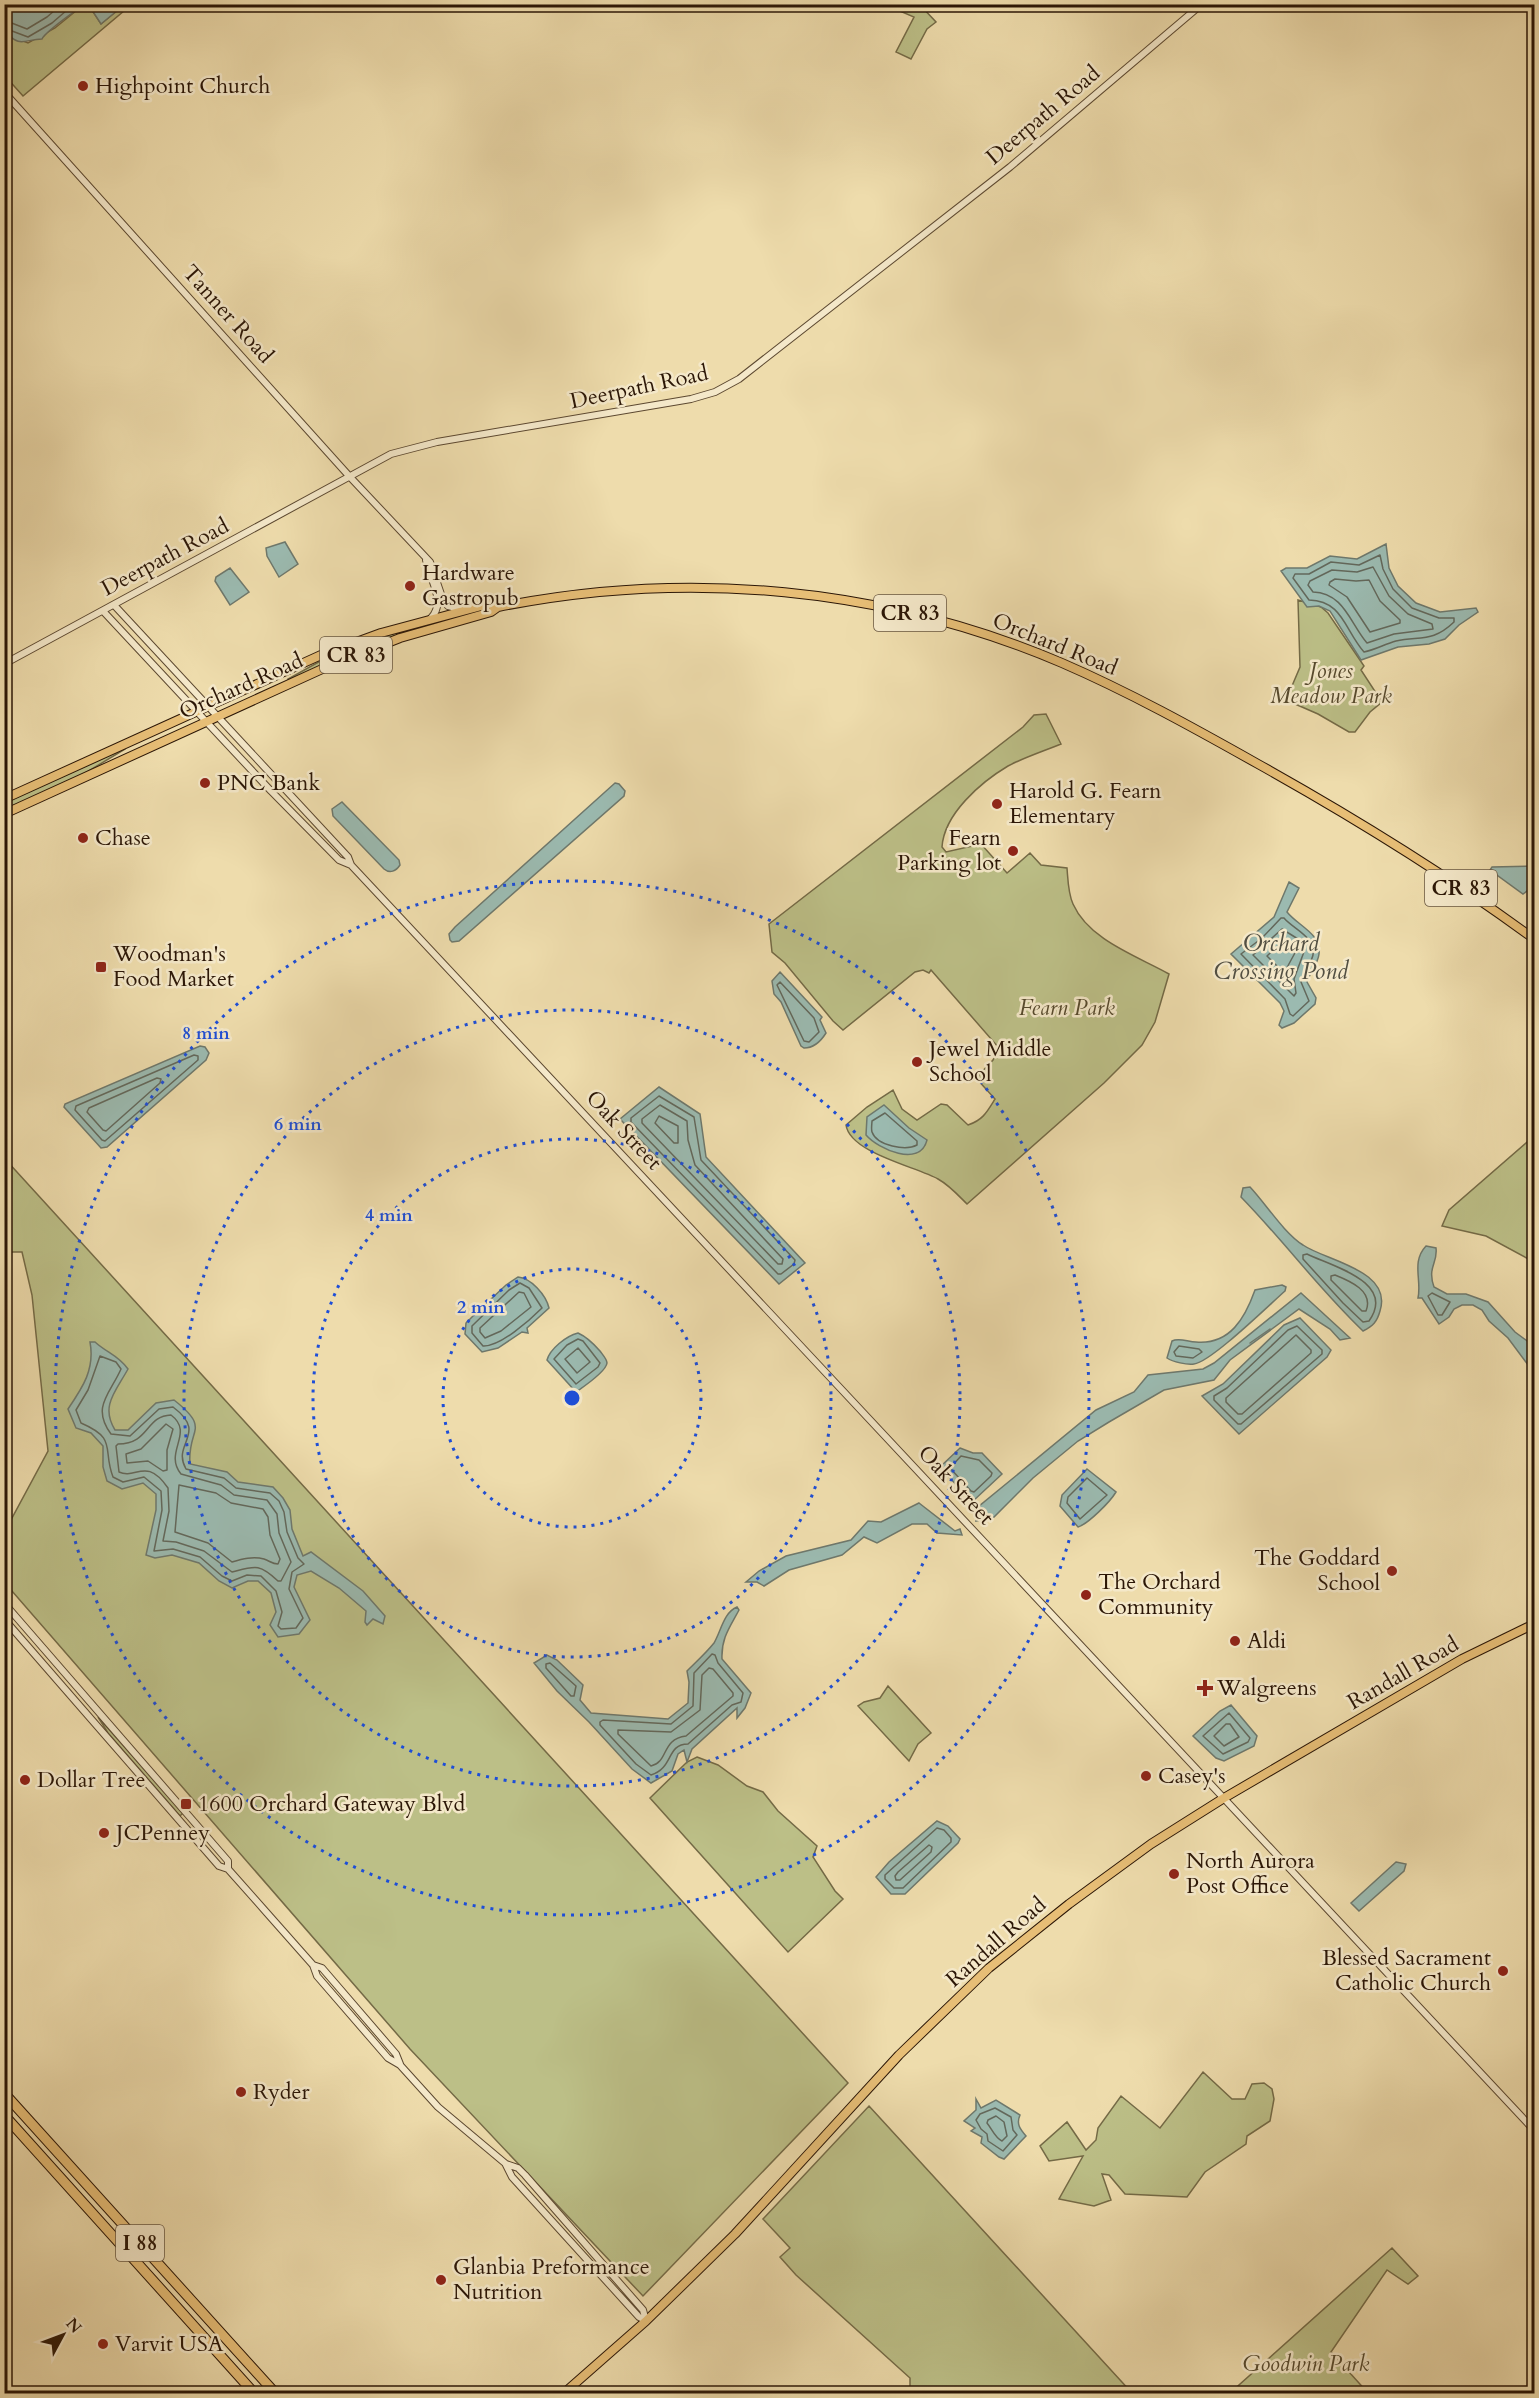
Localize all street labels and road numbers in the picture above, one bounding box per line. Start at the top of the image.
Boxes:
street label: Deerpath Road [980,58,1107,172]
street label: Tanner Road [176,258,280,370]
street label: Deerpath Road [567,358,711,416]
street label: Deerpath Road [96,511,234,603]
road number: CR 83 [874,595,946,631]
street label: Orchard Road [988,605,1122,683]
road number: CR 83 [320,637,392,673]
street label: Orchard Road [174,645,308,727]
road number: CR 83 [1425,870,1497,906]
street label: Oak Street [579,1084,669,1177]
street label: Oak Street [911,1439,1001,1532]
street label: Randall Road [1342,1629,1464,1717]
street label: Randall Road [939,1890,1053,1994]
road number: I 88 [116,2225,164,2261]

